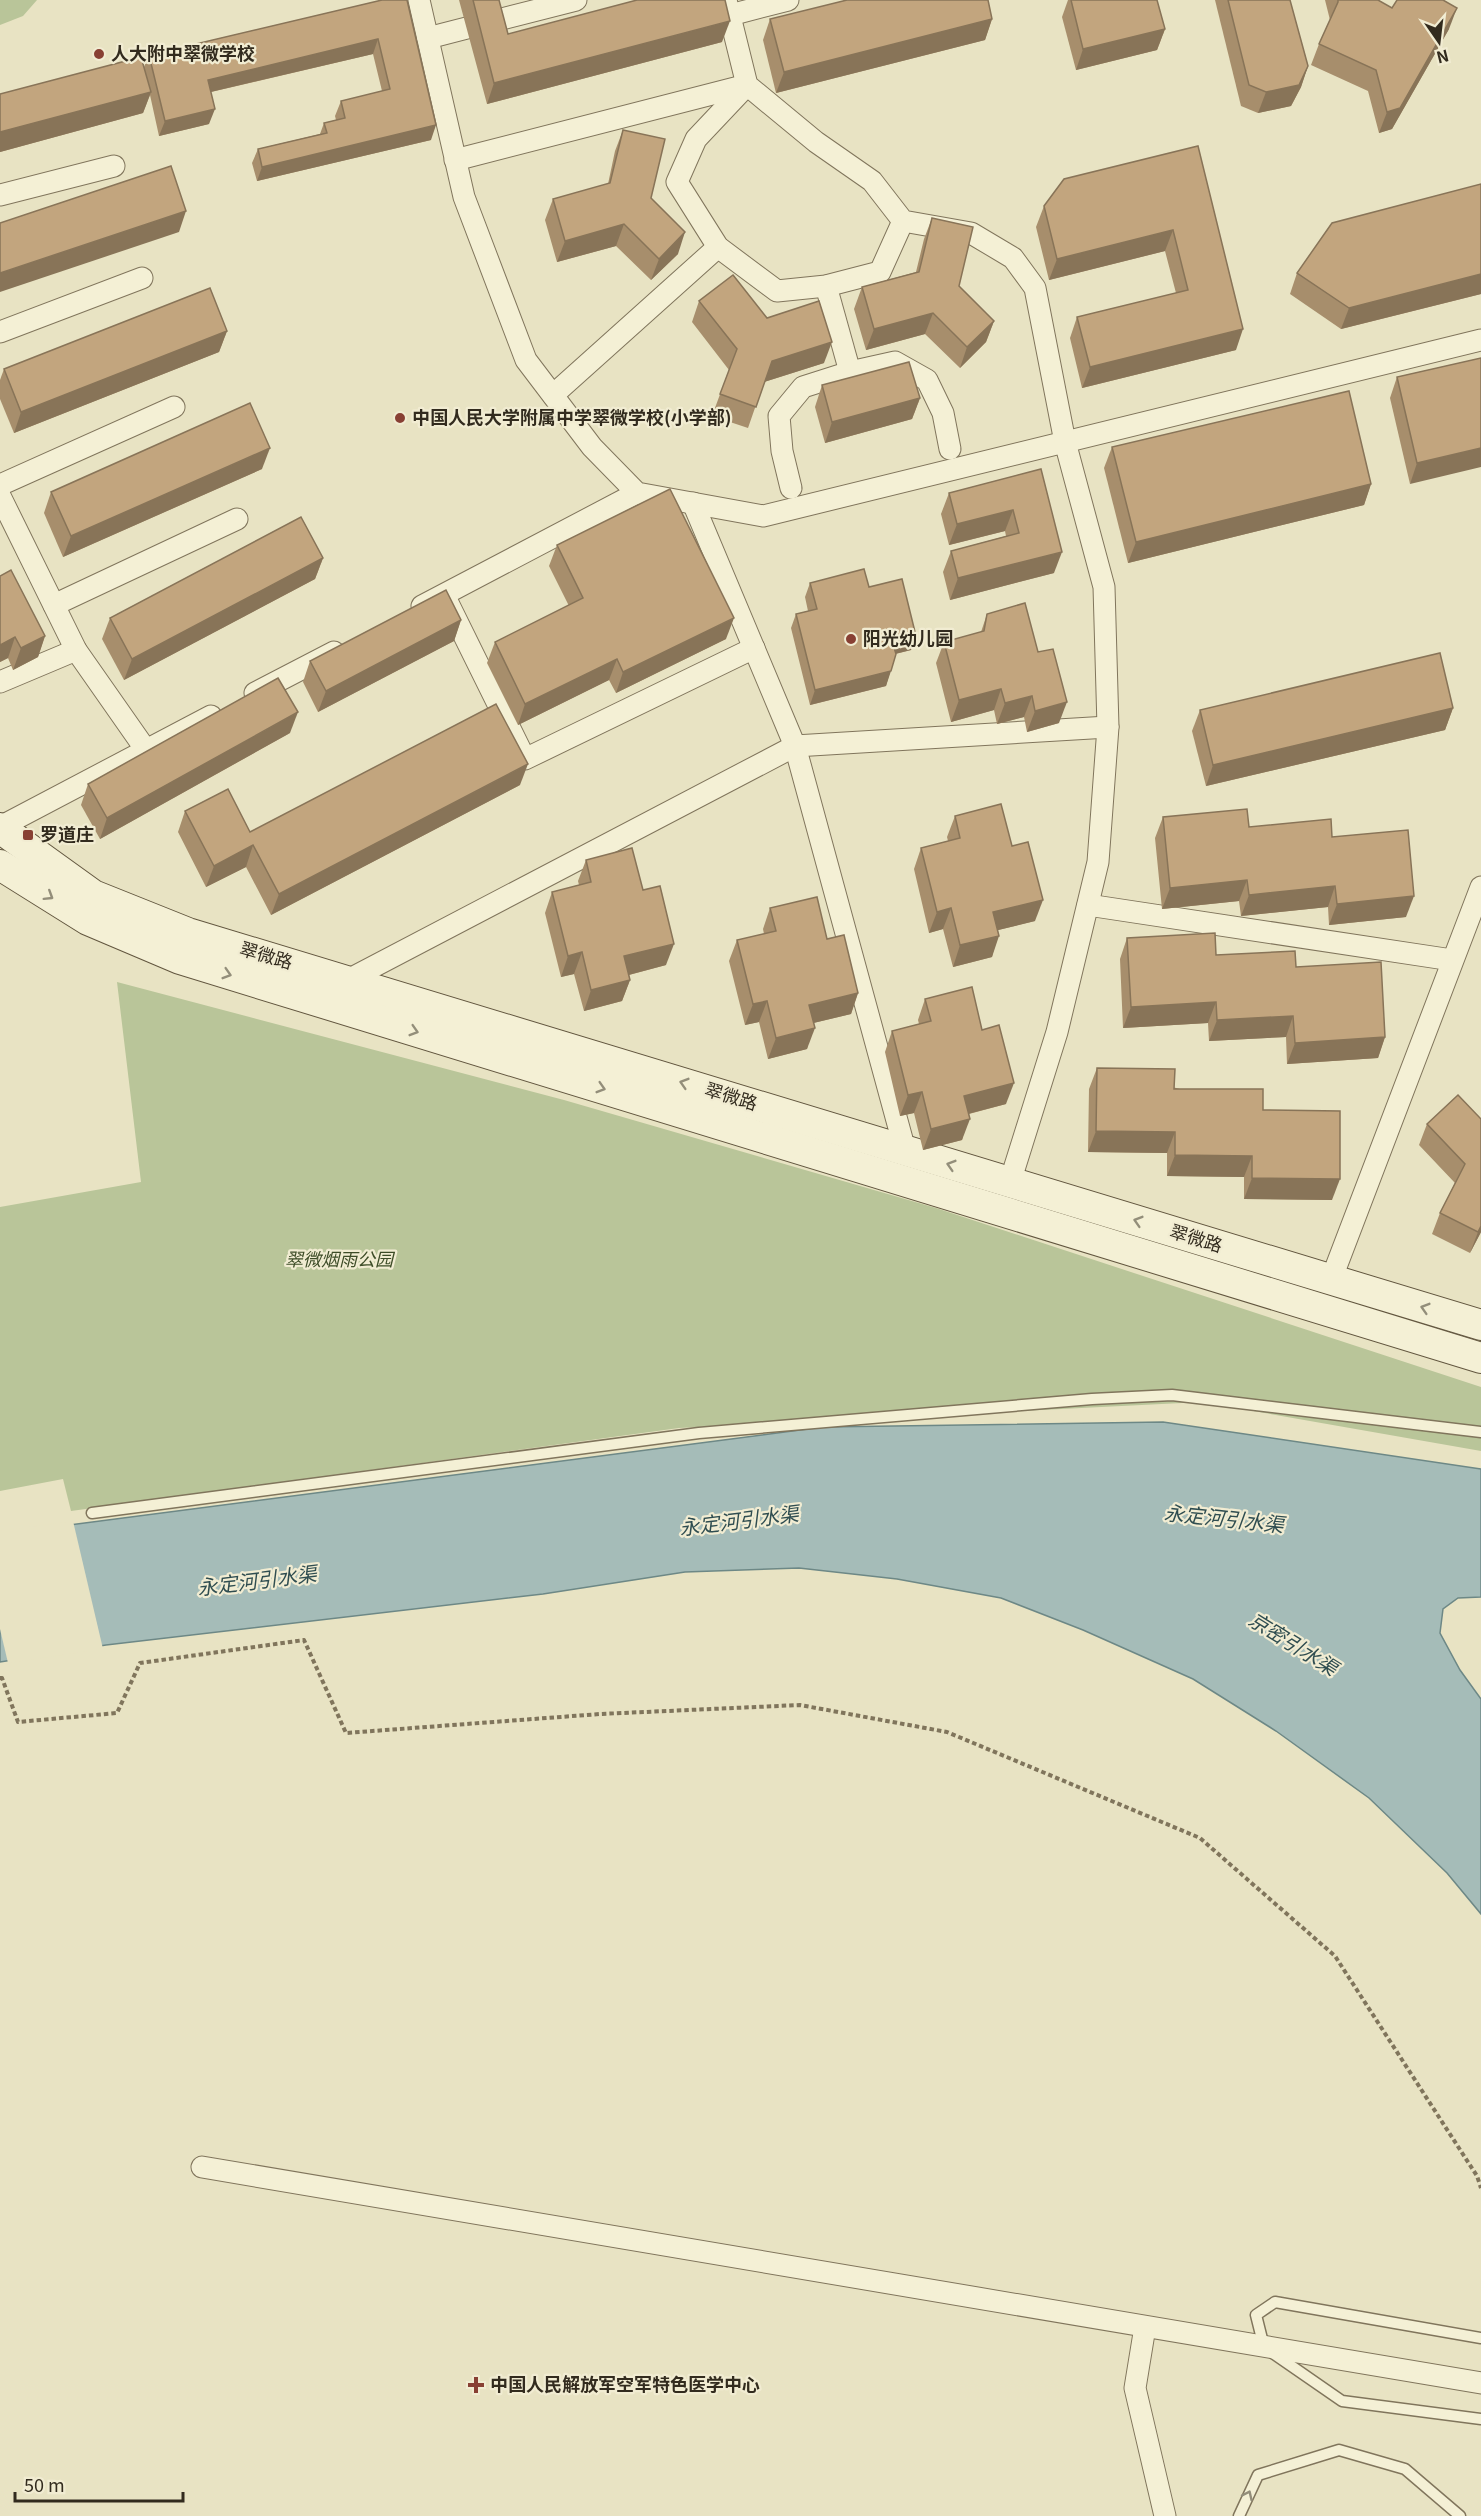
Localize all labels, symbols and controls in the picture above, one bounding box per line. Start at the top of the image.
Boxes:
north arrow [1409,12,1469,72]
place label: 人大附中翠微学校 [111,39,255,65]
text: N [1434,44,1452,71]
marker: 人大附中翠微学校 [92,47,106,61]
place label: 中国人民大学附属中学翠微学校(小学部) [412,403,732,429]
marker: 中国人民大学附属中学翠微学校(小学部) [393,411,407,425]
place label: 阳光幼儿园 [863,624,953,650]
marker: 阳光幼儿园 [844,632,858,646]
place label: 罗道庄 [40,820,94,846]
marker: 罗道庄 [21,828,35,842]
one-way arrow [43,889,53,901]
street label: 翠微路 [237,934,296,974]
one-way arrow [222,967,232,979]
one-way arrow [408,1024,419,1036]
street label: 翠微路 [702,1075,761,1115]
one-way arrow [679,1078,690,1090]
one-way arrow [595,1080,605,1093]
one-way arrow [946,1159,957,1172]
one-way arrow [1133,1216,1144,1228]
street label: 翠微路 [1167,1217,1226,1257]
park label: 翠微烟雨公园 [285,1245,396,1271]
one-way arrow [1420,1303,1431,1315]
water label: 永定河引水渠 [677,1497,803,1541]
water label: 永定河引水渠 [1163,1497,1288,1539]
water label: 永定河引水渠 [195,1557,321,1601]
water label: 京密引水渠 [1244,1604,1346,1683]
place label: 中国人民解放军空军特色医学中心 [490,2370,760,2396]
marker: 中国人民解放军空军特色医学中心 [467,2376,485,2394]
scale bar [15,2465,183,2503]
text: 50 m [24,2471,65,2497]
one-way arrow [1241,2491,1253,2502]

